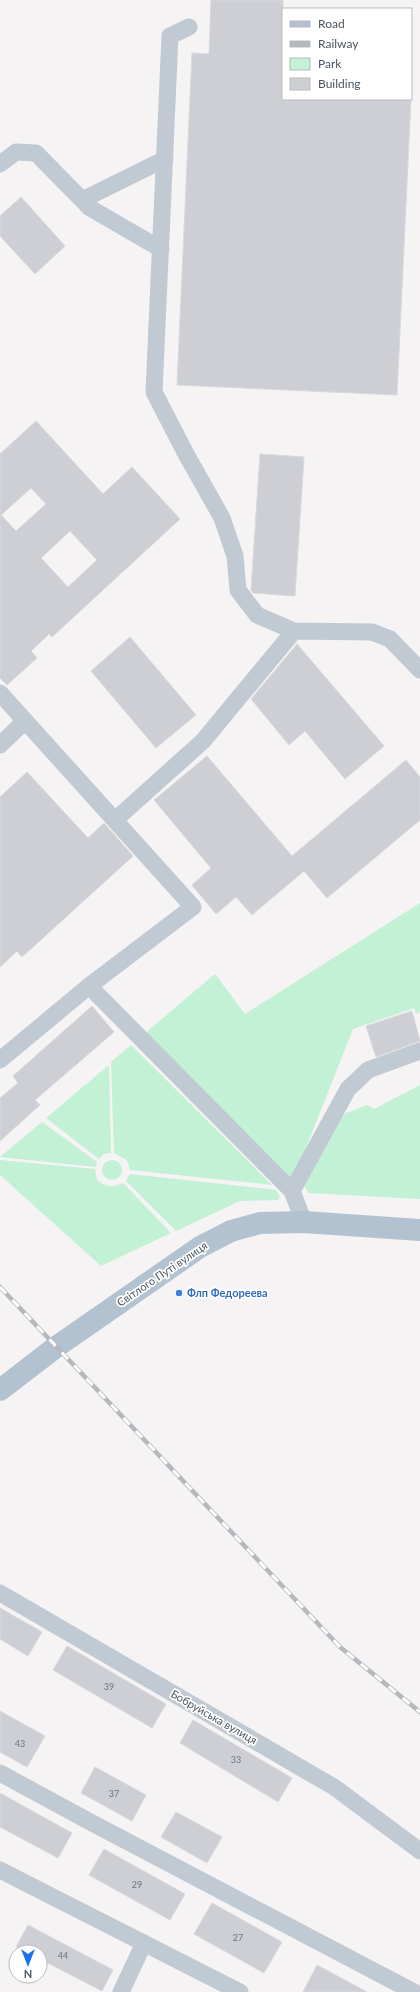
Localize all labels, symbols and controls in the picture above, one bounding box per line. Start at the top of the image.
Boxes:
legend [282,8,412,100]
text: Road [318,16,345,31]
text: Railway [318,36,359,51]
text: Park [318,56,342,71]
text: Building [318,76,361,91]
street label: Світлого Путі вулиця [114,1238,209,1309]
place label: Флп Федореева [187,1286,268,1299]
marker: Флп Федореева [174,1288,184,1298]
house number: 39 [104,1681,114,1692]
street label: Бобруйська вулиця [169,1687,260,1747]
house number: 43 [15,1738,25,1749]
house number: 33 [231,1754,241,1765]
house number: 37 [109,1788,119,1799]
house number: 29 [132,1879,142,1890]
house number: 27 [233,1932,243,1943]
north arrow [8,1944,48,1984]
house number: 44 [58,1950,68,1961]
text: N [24,1968,32,1981]

